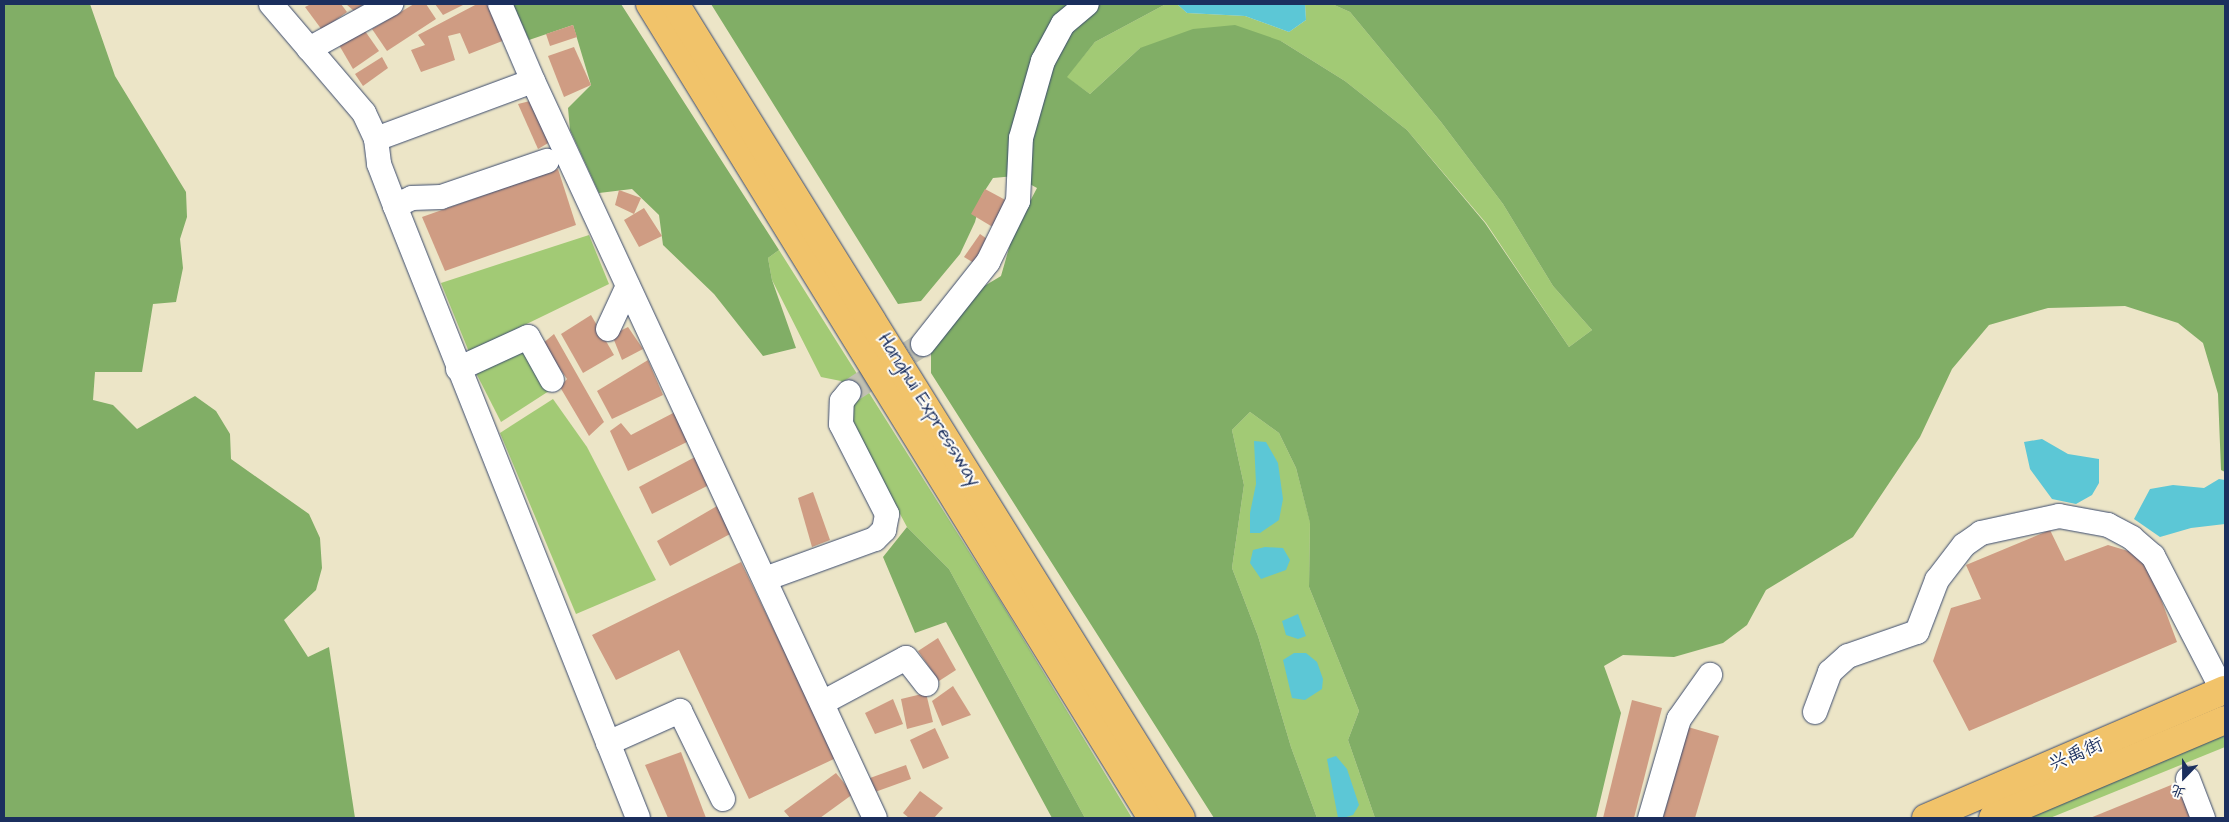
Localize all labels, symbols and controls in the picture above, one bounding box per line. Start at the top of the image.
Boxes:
street label: Hanghui Expressway [873,329,985,491]
street label: 兴禹街 [2045,733,2107,777]
north arrow [2159,752,2209,802]
text: 北 [2168,779,2189,803]

